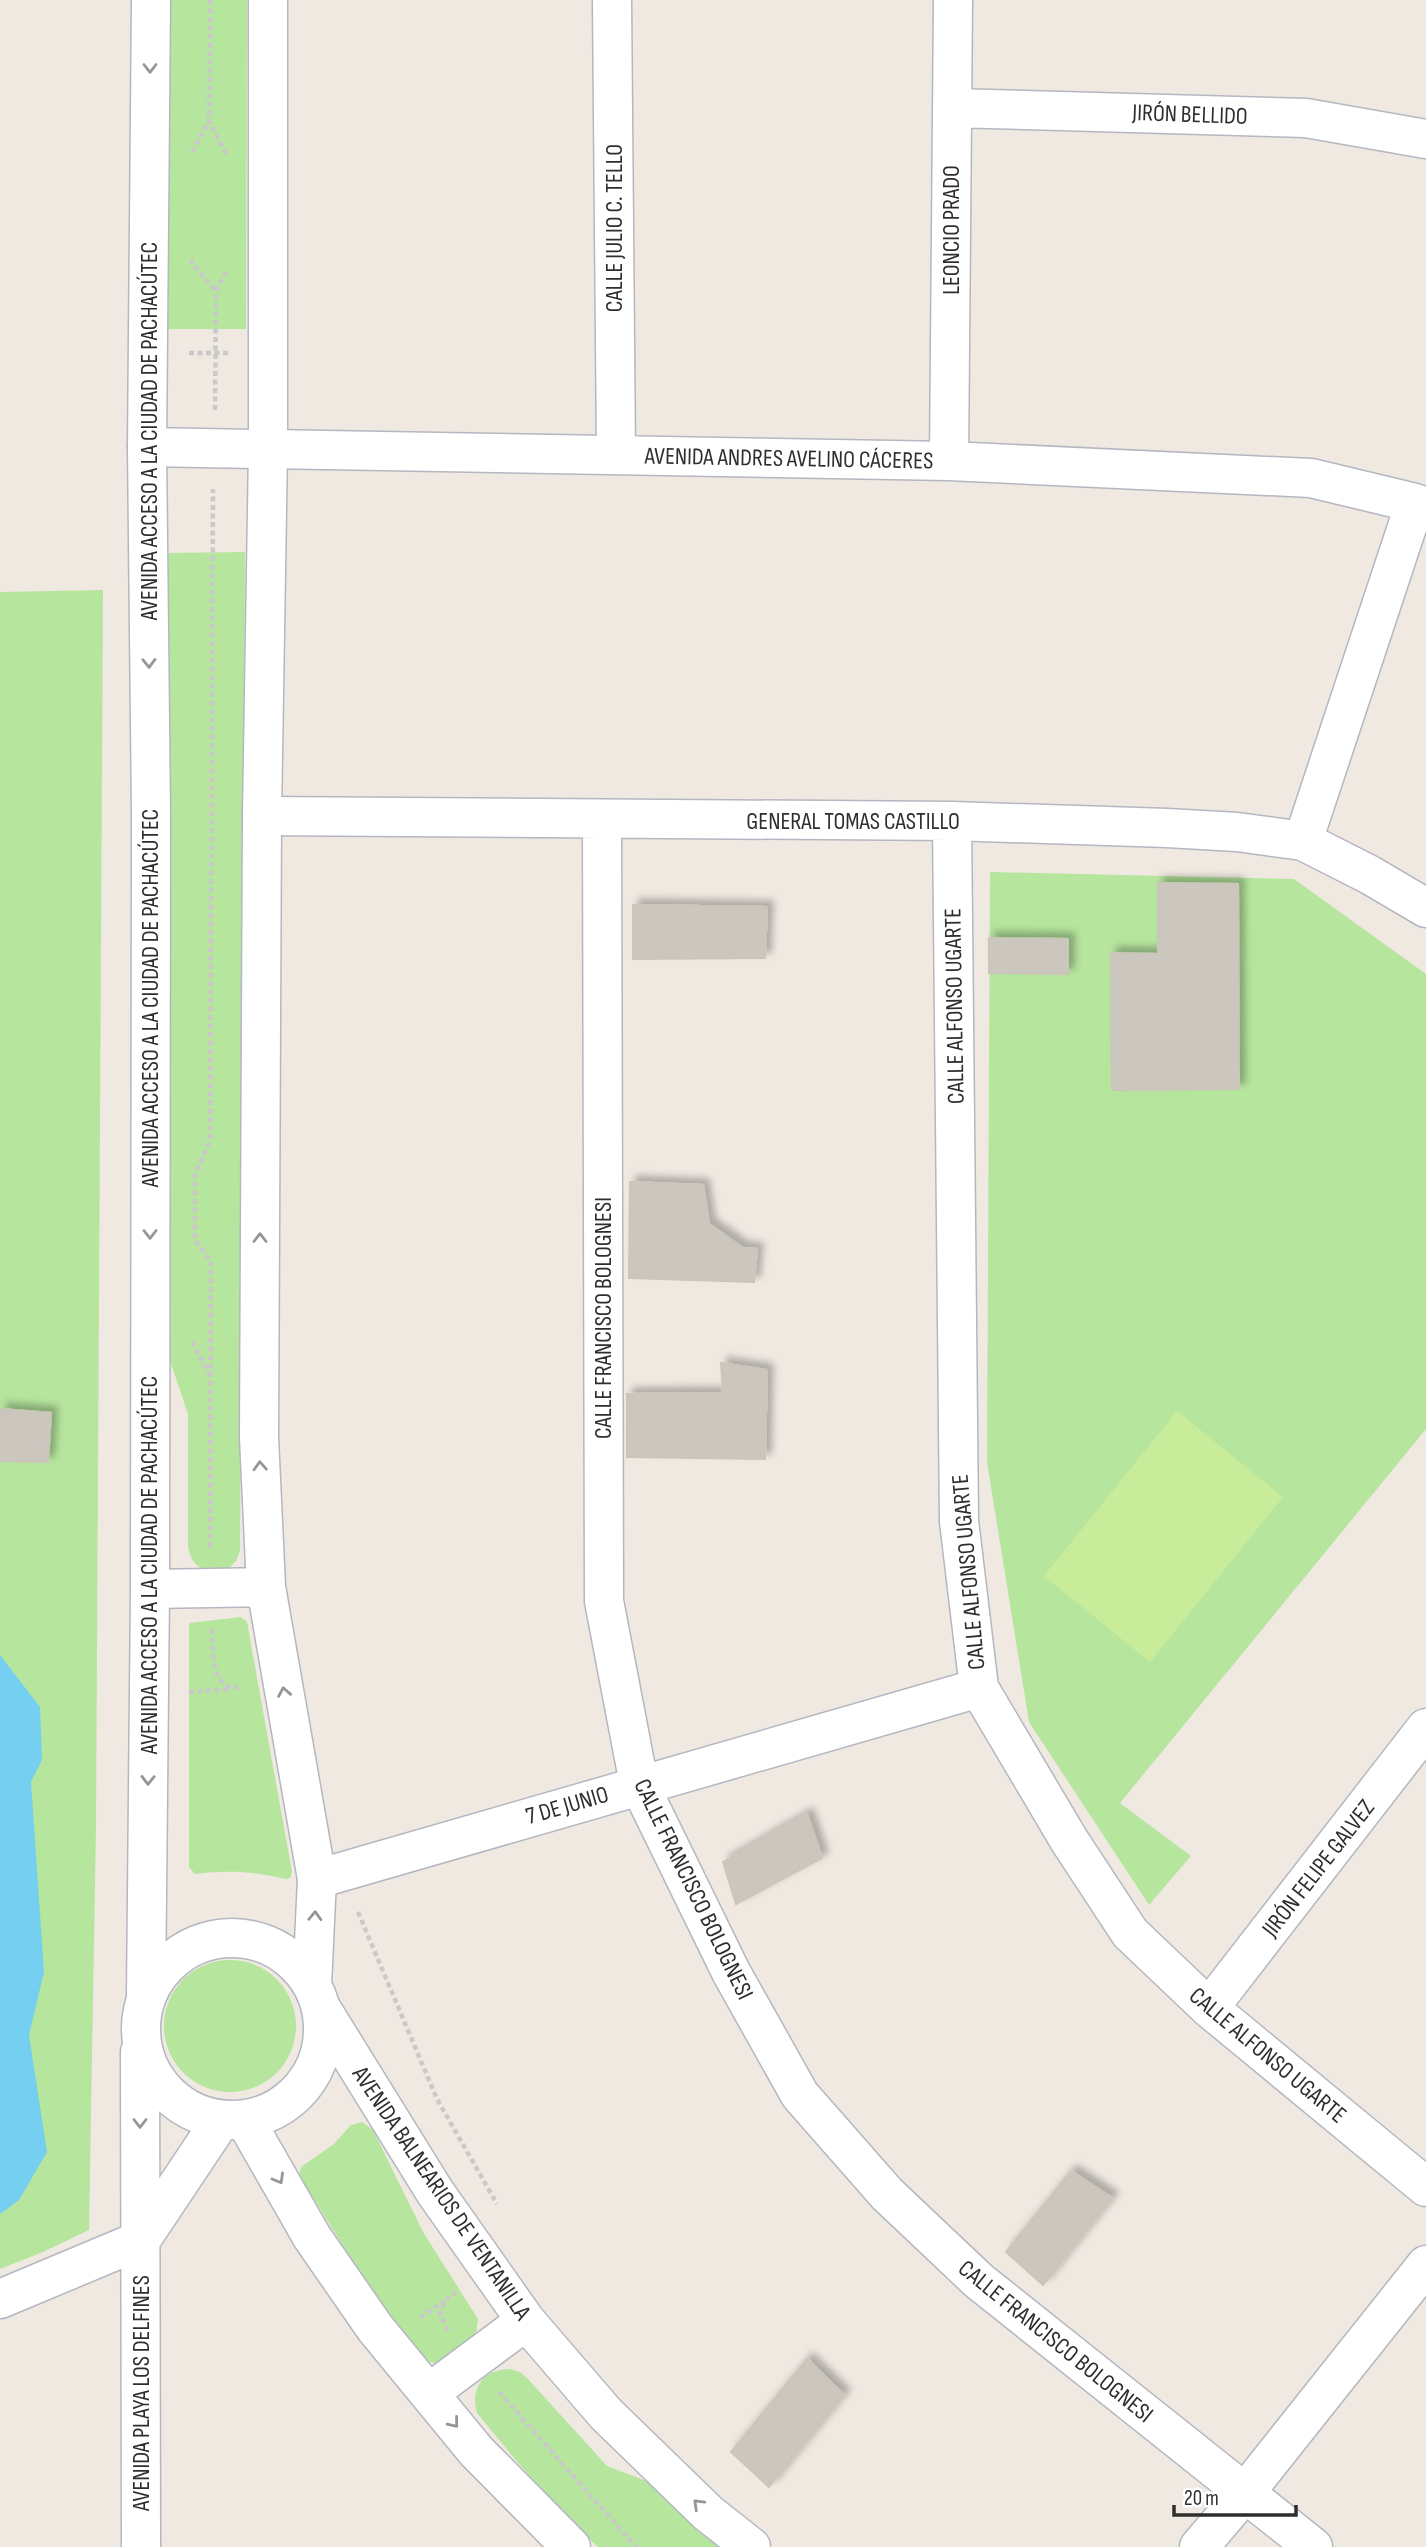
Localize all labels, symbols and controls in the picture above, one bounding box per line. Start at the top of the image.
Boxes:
one-way arrow [142,63,158,74]
street label: JIRÓN BELLIDO [1131,98,1248,131]
street label: CALLE JULIO C. TELLO [600,144,629,312]
street label: LEONCIO PRADO [937,165,966,295]
street label: AVENIDA ACCESO A LA CIUDAD DE PACHACÚTEC [135,242,164,621]
street label: AVENIDA ANDRES AVELINO CÁCERES [643,441,934,476]
one-way arrow [141,658,157,669]
street label: GENERAL TOMAS CASTILLO [746,807,960,836]
street label: AVENIDA ACCESO A LA CIUDAD DE PACHACÚTEC [136,809,165,1188]
street label: CALLE ALFONSO UGARTE [938,908,971,1104]
street label: CALLE FRANCISCO BOLOGNESI [589,1197,618,1439]
one-way arrow [142,1229,158,1239]
one-way arrow [252,1233,268,1243]
street label: AVENIDA ACCESO A LA CIUDAD DE PACHACÚTEC [135,1376,164,1755]
one-way arrow [253,1460,268,1471]
street label: CALLE ALFONSO UGARTE [946,1473,991,1671]
one-way arrow [278,1686,293,1698]
street label: CALLE FRANCISCO BOLOGNESI [627,1774,760,2004]
one-way arrow [140,1775,156,1785]
street label: 7 DE JUNIO [522,1780,612,1831]
street label: JIRÓN FELIPE GALVEZ [1255,1794,1381,1943]
one-way arrow [307,1911,322,1922]
street label: CALLE ALFONSO UGARTE [1183,1981,1352,2130]
street label: AVENIDA BALNEARIOS DE VENTANILLA [345,2060,538,2326]
one-way arrow [132,2119,148,2129]
one-way arrow [271,2172,284,2184]
street label: CALLE FRANCISCO BOLOGNESI [952,2254,1159,2429]
street label: AVENIDA PLAYA LOS DELFINES [127,2275,156,2512]
one-way arrow [445,2416,458,2428]
scale bar [1174,2474,1296,2518]
text: 20 m [1184,2486,1219,2511]
one-way arrow [693,2499,706,2512]

